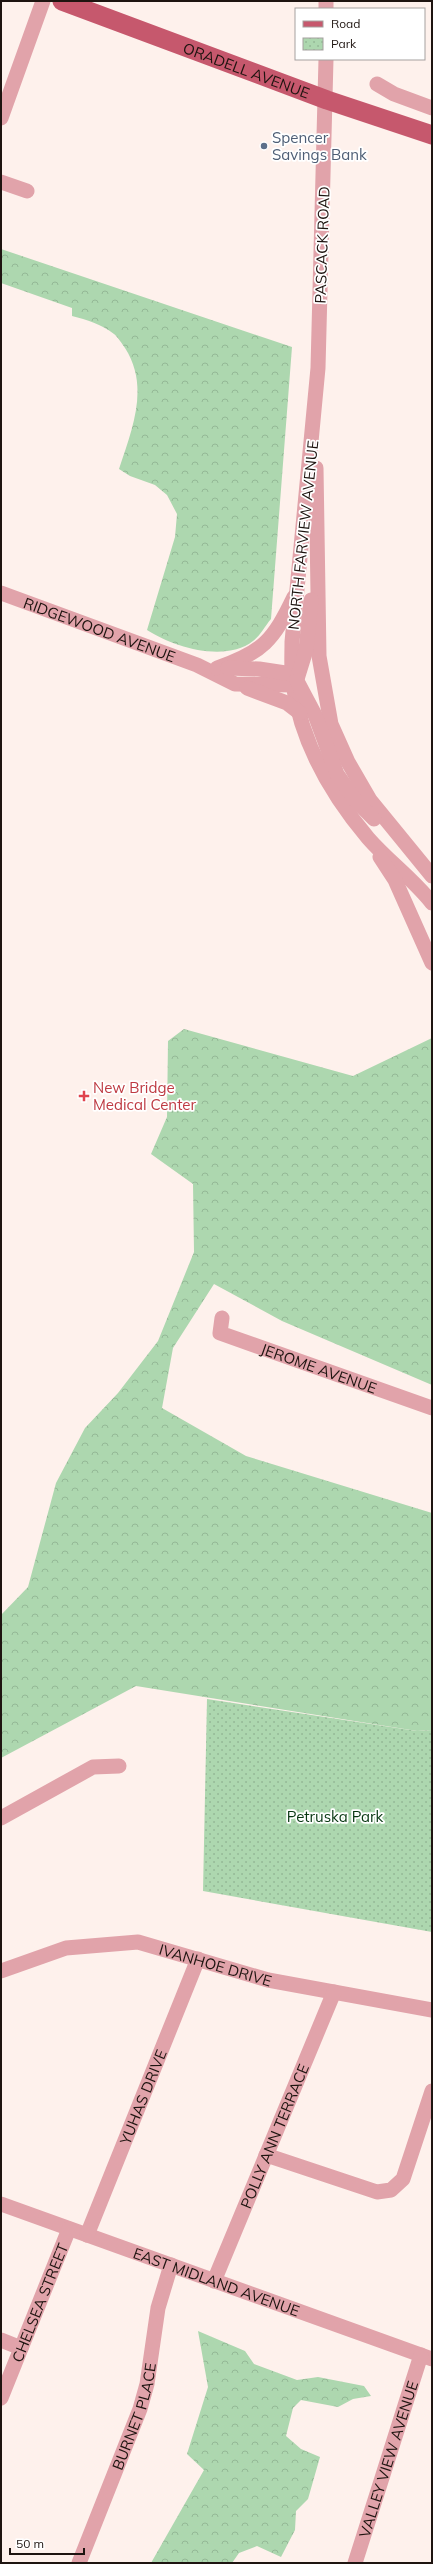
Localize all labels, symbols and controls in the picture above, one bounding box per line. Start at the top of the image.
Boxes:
legend [295,8,425,60]
text: Road [331,16,360,31]
text: Park [331,36,357,51]
street label: ORADELL AVENUE [181,38,313,102]
place label: Spencer Savings Bank [272,128,367,164]
marker: Spencer Savings Bank [259,141,269,151]
street label: PASCACK ROAD [310,186,334,304]
street label: NORTH FARVIEW AVENUE [284,439,322,631]
street label: RIDGEWOOD AVENUE [21,593,178,666]
place label: New Bridge Medical Center [93,1078,196,1114]
marker: New Bridge Medical Center [78,1090,90,1102]
street label: JEROME AVENUE [258,1339,380,1397]
park label: Petruska Park [287,1807,384,1826]
street label: IVANHOE DRIVE [157,1939,274,1990]
street label: YUHAS DRIVE [115,2046,170,2148]
street label: POLLY ANN TERRACE [236,2061,313,2211]
street label: CHELSEA STREET [7,2240,72,2365]
street label: EAST MIDLAND AVENUE [131,2243,302,2320]
street label: BURNET PLACE [107,2361,159,2473]
street label: VALLEY VIEW AVENUE [354,2378,422,2540]
scale bar [10,2530,84,2556]
text: 50 m [16,2536,44,2551]

